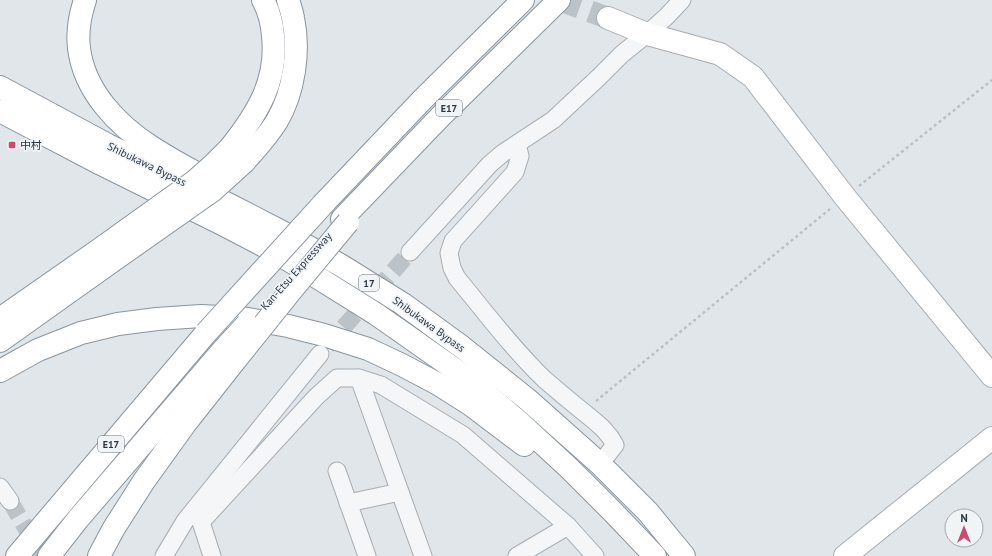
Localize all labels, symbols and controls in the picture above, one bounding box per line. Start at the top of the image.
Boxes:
road number: E17 [436,100,462,116]
place label: 中村 [20,138,42,152]
street label: Shibukawa Bypass [105,139,189,189]
marker: 中村 [7,140,17,150]
street label: Kan-Etsu Expressway [257,229,335,313]
road number: 17 [359,275,379,291]
street label: Shibukawa Bypass [390,293,468,355]
road number: E17 [98,436,124,452]
north arrow [944,508,984,548]
text: N [960,511,968,525]

